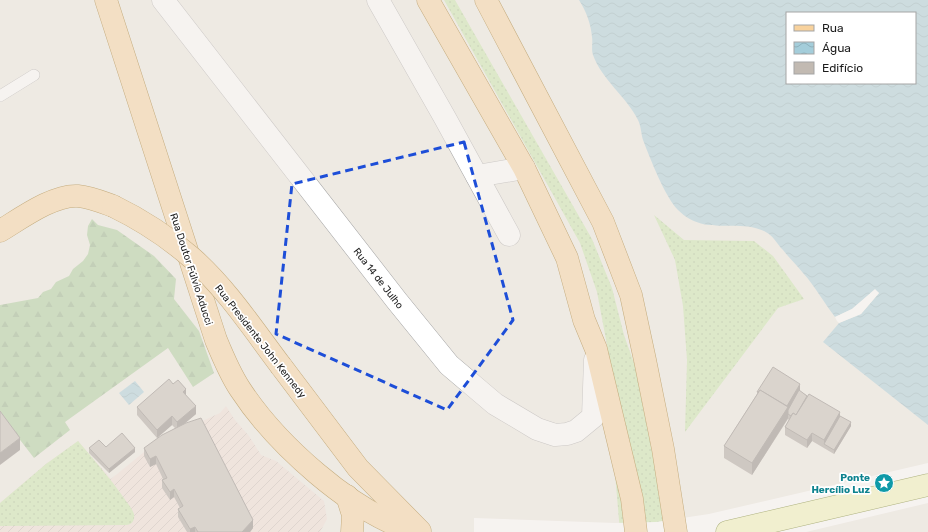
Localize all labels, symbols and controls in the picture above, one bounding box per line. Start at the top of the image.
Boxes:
legend [786,12,916,84]
text: Rua [822,21,844,35]
text: Água [822,41,851,55]
text: Edifício [822,61,863,75]
street label: Rua Doutor Fúlvio Aducci [167,212,215,327]
street label: Rua 14 de Julho [351,246,406,312]
street label: Rua Presidente John Kennedy [212,283,308,401]
place label: Ponte Hercílio Luz [811,472,870,496]
place icon: Ponte Hercílio Luz [873,472,895,494]

